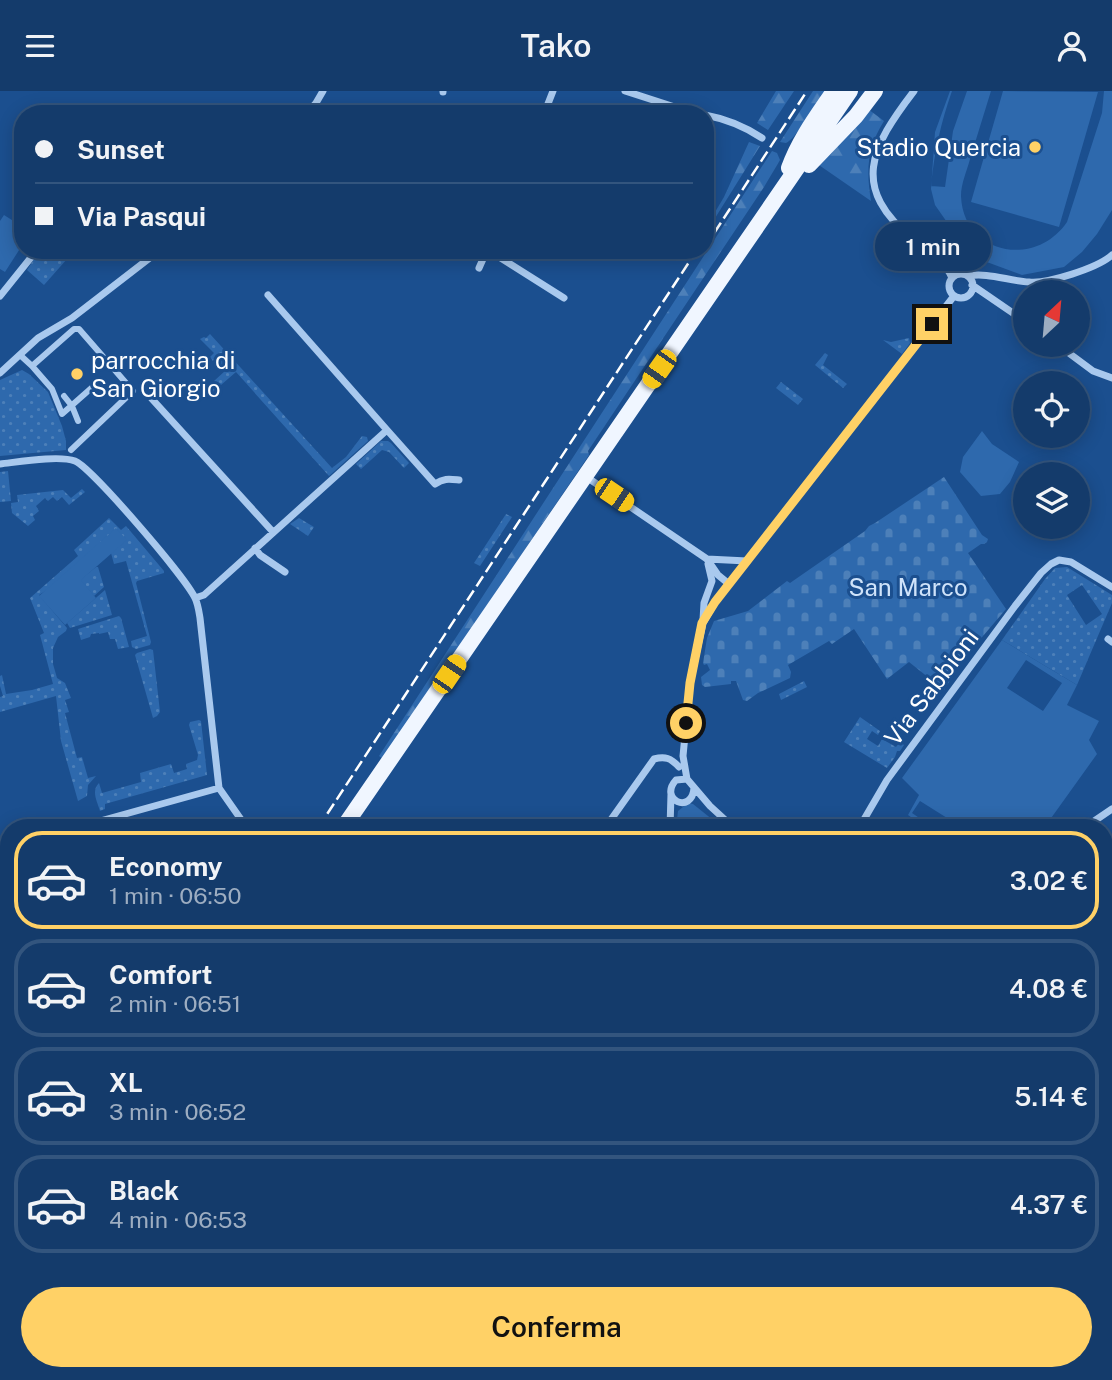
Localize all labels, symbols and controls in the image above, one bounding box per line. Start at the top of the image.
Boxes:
icon: menu [21,27,59,65]
text: Tako [520,27,592,64]
icon: person [1053,27,1091,65]
place label: Stadio Quercia [856,133,1021,161]
text: Sunset [77,134,165,165]
marker: Stadio Quercia [1027,139,1043,155]
text: Via Pasqui [77,201,206,232]
callout: 1 min [874,223,990,271]
text: 1 min [906,233,960,260]
north arrow [1013,280,1090,357]
map controls [1013,280,1090,539]
route end [916,308,948,340]
place label: parrocchia di San Giorgio [91,346,235,402]
car [639,346,680,392]
marker: parrocchia di San Giorgio [69,366,85,382]
button: locate [1013,371,1090,448]
button: layers [1013,462,1090,539]
car [591,475,638,515]
park label: San Marco [848,573,968,601]
street label: Via Sabbioni [878,623,984,751]
car [429,651,470,697]
route start [670,707,702,739]
icon: car [25,849,88,912]
text: Economy [109,851,222,882]
text: 3.02 € [1010,865,1088,896]
text: 1 min · 06:50 [109,882,242,909]
icon: car [25,957,88,1020]
text: Comfort [109,959,212,990]
text: 4.08 € [1009,973,1088,1004]
text: 2 min · 06:51 [109,990,241,1017]
icon: car [25,1065,88,1128]
text: XL [109,1067,143,1098]
text: 5.14 € [1014,1081,1088,1112]
text: 3 min · 06:52 [109,1098,246,1125]
icon: car [25,1173,88,1236]
text: Black [109,1175,179,1206]
text: 4.37 € [1010,1189,1088,1220]
text: 4 min · 06:53 [109,1206,247,1233]
button: Conferma [21,1287,1092,1367]

